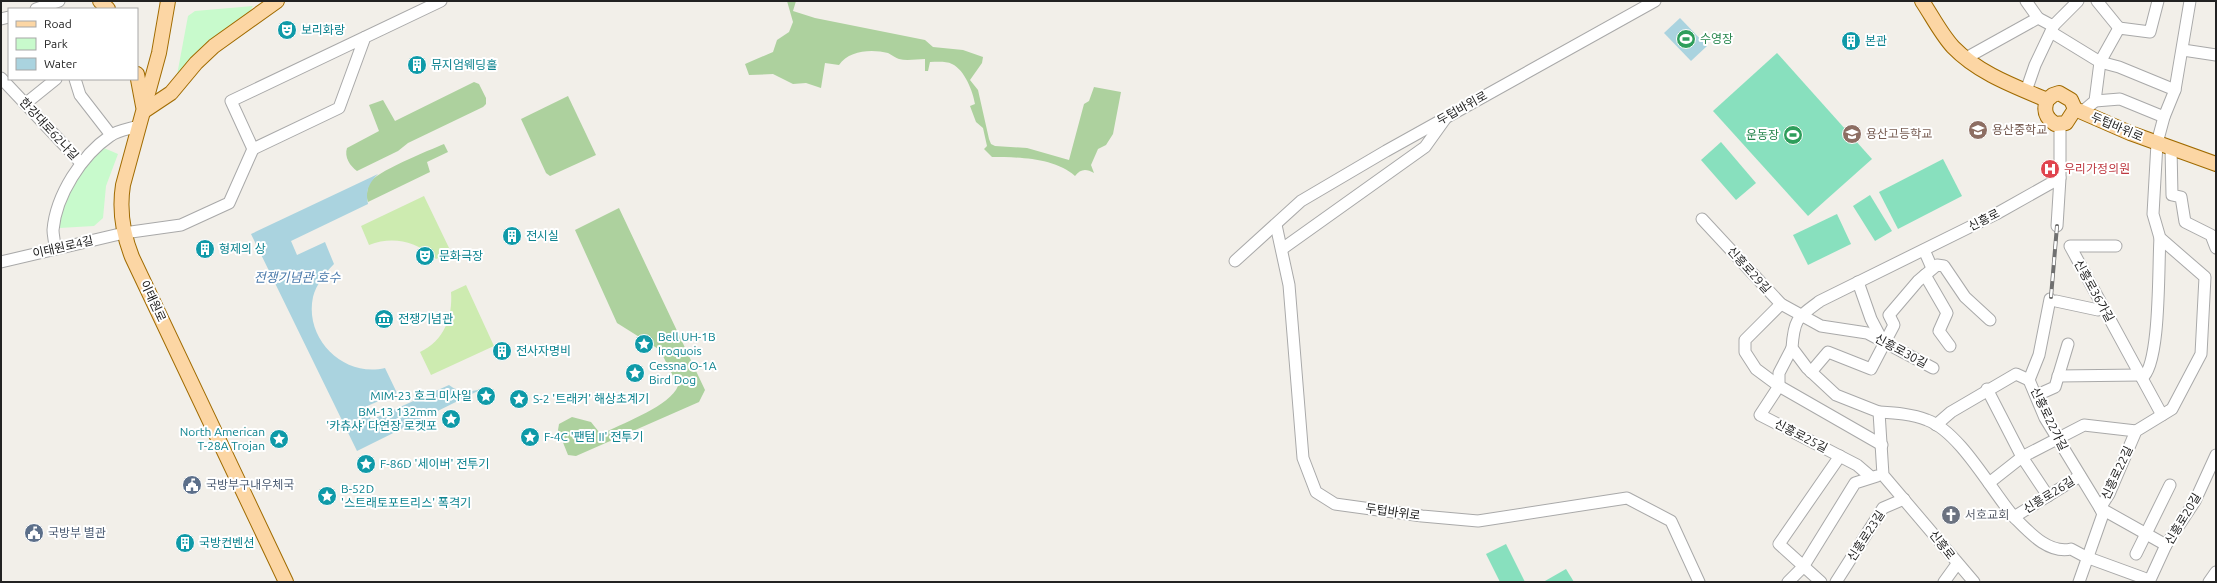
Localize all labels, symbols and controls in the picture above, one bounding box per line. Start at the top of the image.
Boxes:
legend [8,8,138,80]
text: Road [44,17,72,30]
theatre icon: 보리화랑 [276,19,298,41]
place label: 보리화랑 [301,23,345,36]
sports icon: 수영장 [1675,28,1697,50]
building icon: 본관 [1840,30,1862,52]
place label: 수영장 [1700,32,1733,45]
place label: 본관 [1865,34,1887,47]
text: Park [44,37,68,50]
building icon: 뮤지엄웨딩홀 [406,54,428,76]
text: Water [44,57,77,70]
place label: 뮤지엄웨딩홀 [431,58,497,71]
street label: 두텁바위로 [1434,88,1489,127]
street label: 한강대로62나길 [17,95,81,162]
street label: 두텁바위로 [2089,110,2145,143]
school or university icon: 용산중학교 [1967,119,1989,141]
school or university icon: 용산고등학교 [1841,123,1863,145]
place label: 용산중학교 [1992,123,2047,136]
sports icon: 운동장 [1782,124,1804,146]
place label: 용산고등학교 [1866,127,1932,140]
place label: 운동장 [1746,128,1779,141]
hospital icon: 우리가정의원 [2039,158,2061,180]
place label: 우리가정의원 [2064,162,2130,175]
street label: 신흥로 [1966,206,2001,233]
building icon: 전시실 [501,225,523,247]
place label: 전시실 [526,229,559,242]
street label: 이태원로4길 [31,233,95,260]
building icon: 형제의 상 [194,238,216,260]
place label: 형제의 상 [219,242,266,255]
street label: 신흥로29길 [1725,244,1774,295]
theatre icon: 문화극장 [414,245,436,267]
place label: 문화극장 [439,249,483,262]
street label: 신흥로36가길 [2072,258,2117,324]
water label: 전쟁기념관 호수 [254,270,341,284]
street label: 이태원로 [138,278,169,324]
museum icon: 전쟁기념관 [373,308,395,330]
place label: 전쟁기념관 [398,312,453,325]
place label: Bell UH-1B Iroquois [658,330,716,357]
street label: 신흥로30길 [1873,331,1930,370]
place icon: Bell UH-1B Iroquois [633,333,655,355]
building icon: 전사자명비 [491,340,513,362]
place label: 전사자명비 [516,344,571,357]
place label: Cessna O-1A Bird Dog [649,359,717,386]
place icon: Cessna O-1A Bird Dog [624,362,646,384]
place icon: MIM-23 호크 미사일 [475,385,497,407]
street label: 신흥로22가길 [2029,385,2070,453]
place icon: S-2 '트래커' 해상초계기 [508,388,530,410]
place label: MIM-23 호크 미사일 [370,389,472,402]
place label: S-2 '트래커' 해상초계기 [533,392,649,405]
place label: BM-13 132mm '카츄샤' 다연장 로켓포 [326,405,437,432]
place icon: BM-13 132mm '카츄샤' 다연장 로켓포 [440,408,462,430]
street label: 신흥로25길 [1773,417,1830,454]
place label: North American T-28A Trojan [180,425,265,452]
place icon: F-4C '팬텀 II' 전투기 [519,426,541,448]
place icon: North American T-28A Trojan [268,428,290,450]
place label: F-4C '팬텀 II' 전투기 [544,430,643,443]
street label: 신흥로22길 [2098,444,2135,502]
place icon: F-86D '세이버' 전투기 [355,453,377,475]
place label: F-86D '세이버' 전투기 [380,457,489,470]
public building icon: 국방부구내우체국 [181,474,203,496]
street label: 신흥로26길 [2021,474,2077,515]
place label: 국방부구내우체국 [206,478,294,491]
place label: B-52D '스트래토포트리스' 폭격기 [341,482,471,509]
place icon: B-52D '스트래토포트리스' 폭격기 [316,485,338,507]
street label: 신흥로20길 [2162,491,2203,547]
street label: 두텁바위로 [1365,501,1421,522]
church icon: 서호교회 [1940,504,1962,526]
street label: 신흥로23길 [1844,508,1887,563]
place label: 서호교회 [1965,508,2009,521]
public building icon: 국방부 별관 [23,522,45,544]
place label: 국방부 별관 [48,526,106,539]
street label: 신흥로 [1927,528,1958,562]
building icon: 국방컨벤션 [174,532,196,554]
place label: 국방컨벤션 [199,536,254,549]

